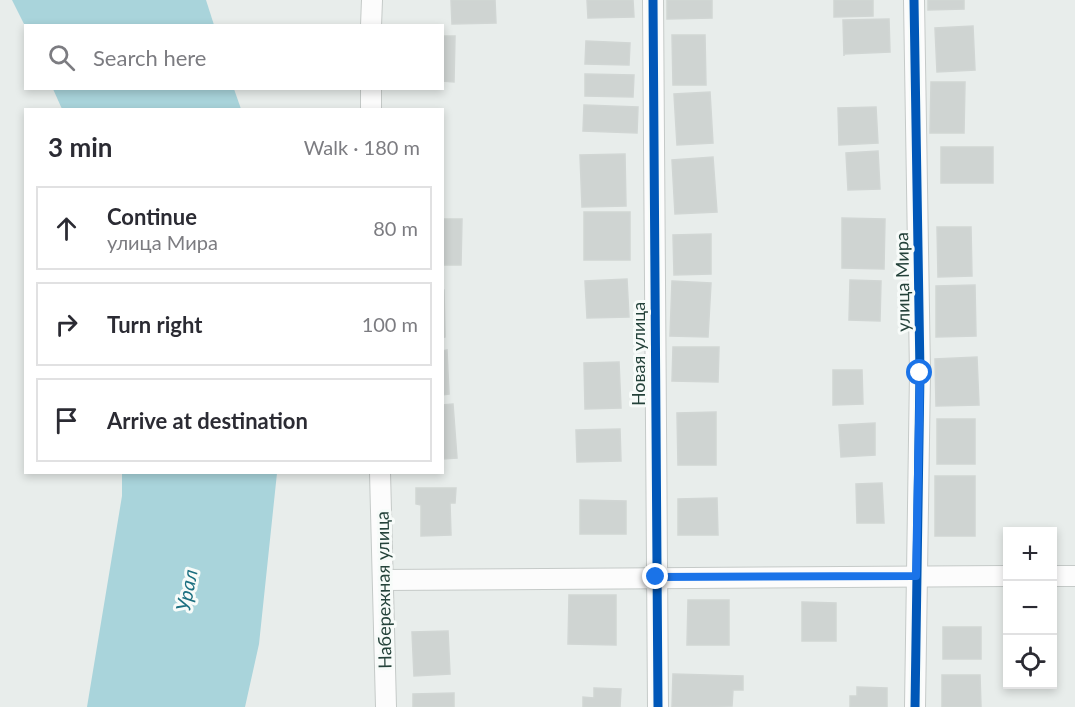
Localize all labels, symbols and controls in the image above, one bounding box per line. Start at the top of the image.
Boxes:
search box [24,24,444,90]
icon: search [45,41,78,74]
text: Search here [93,44,206,71]
text: 3 min [48,131,112,163]
text: Walk · 180 m [304,135,420,159]
text: Continue [107,203,197,230]
icon: ahead [50,212,83,245]
text: 80 m [373,216,418,240]
text: улица Мира [107,230,218,254]
street label: улица Мира [890,232,914,332]
street label: Новая улица [627,302,649,406]
icon: right [50,308,83,341]
text: Turn right [107,311,202,338]
text: 100 m [362,312,418,336]
route start [906,359,932,385]
icon: arrive [50,404,83,437]
text: Arrive at destination [107,407,308,434]
street label: Набережная улица [371,511,395,669]
map controls [1003,527,1057,689]
button: + [1003,527,1057,581]
route end [642,563,668,589]
water label: Урал [170,567,202,613]
button: − [1003,581,1057,635]
button: locate [1003,635,1057,689]

